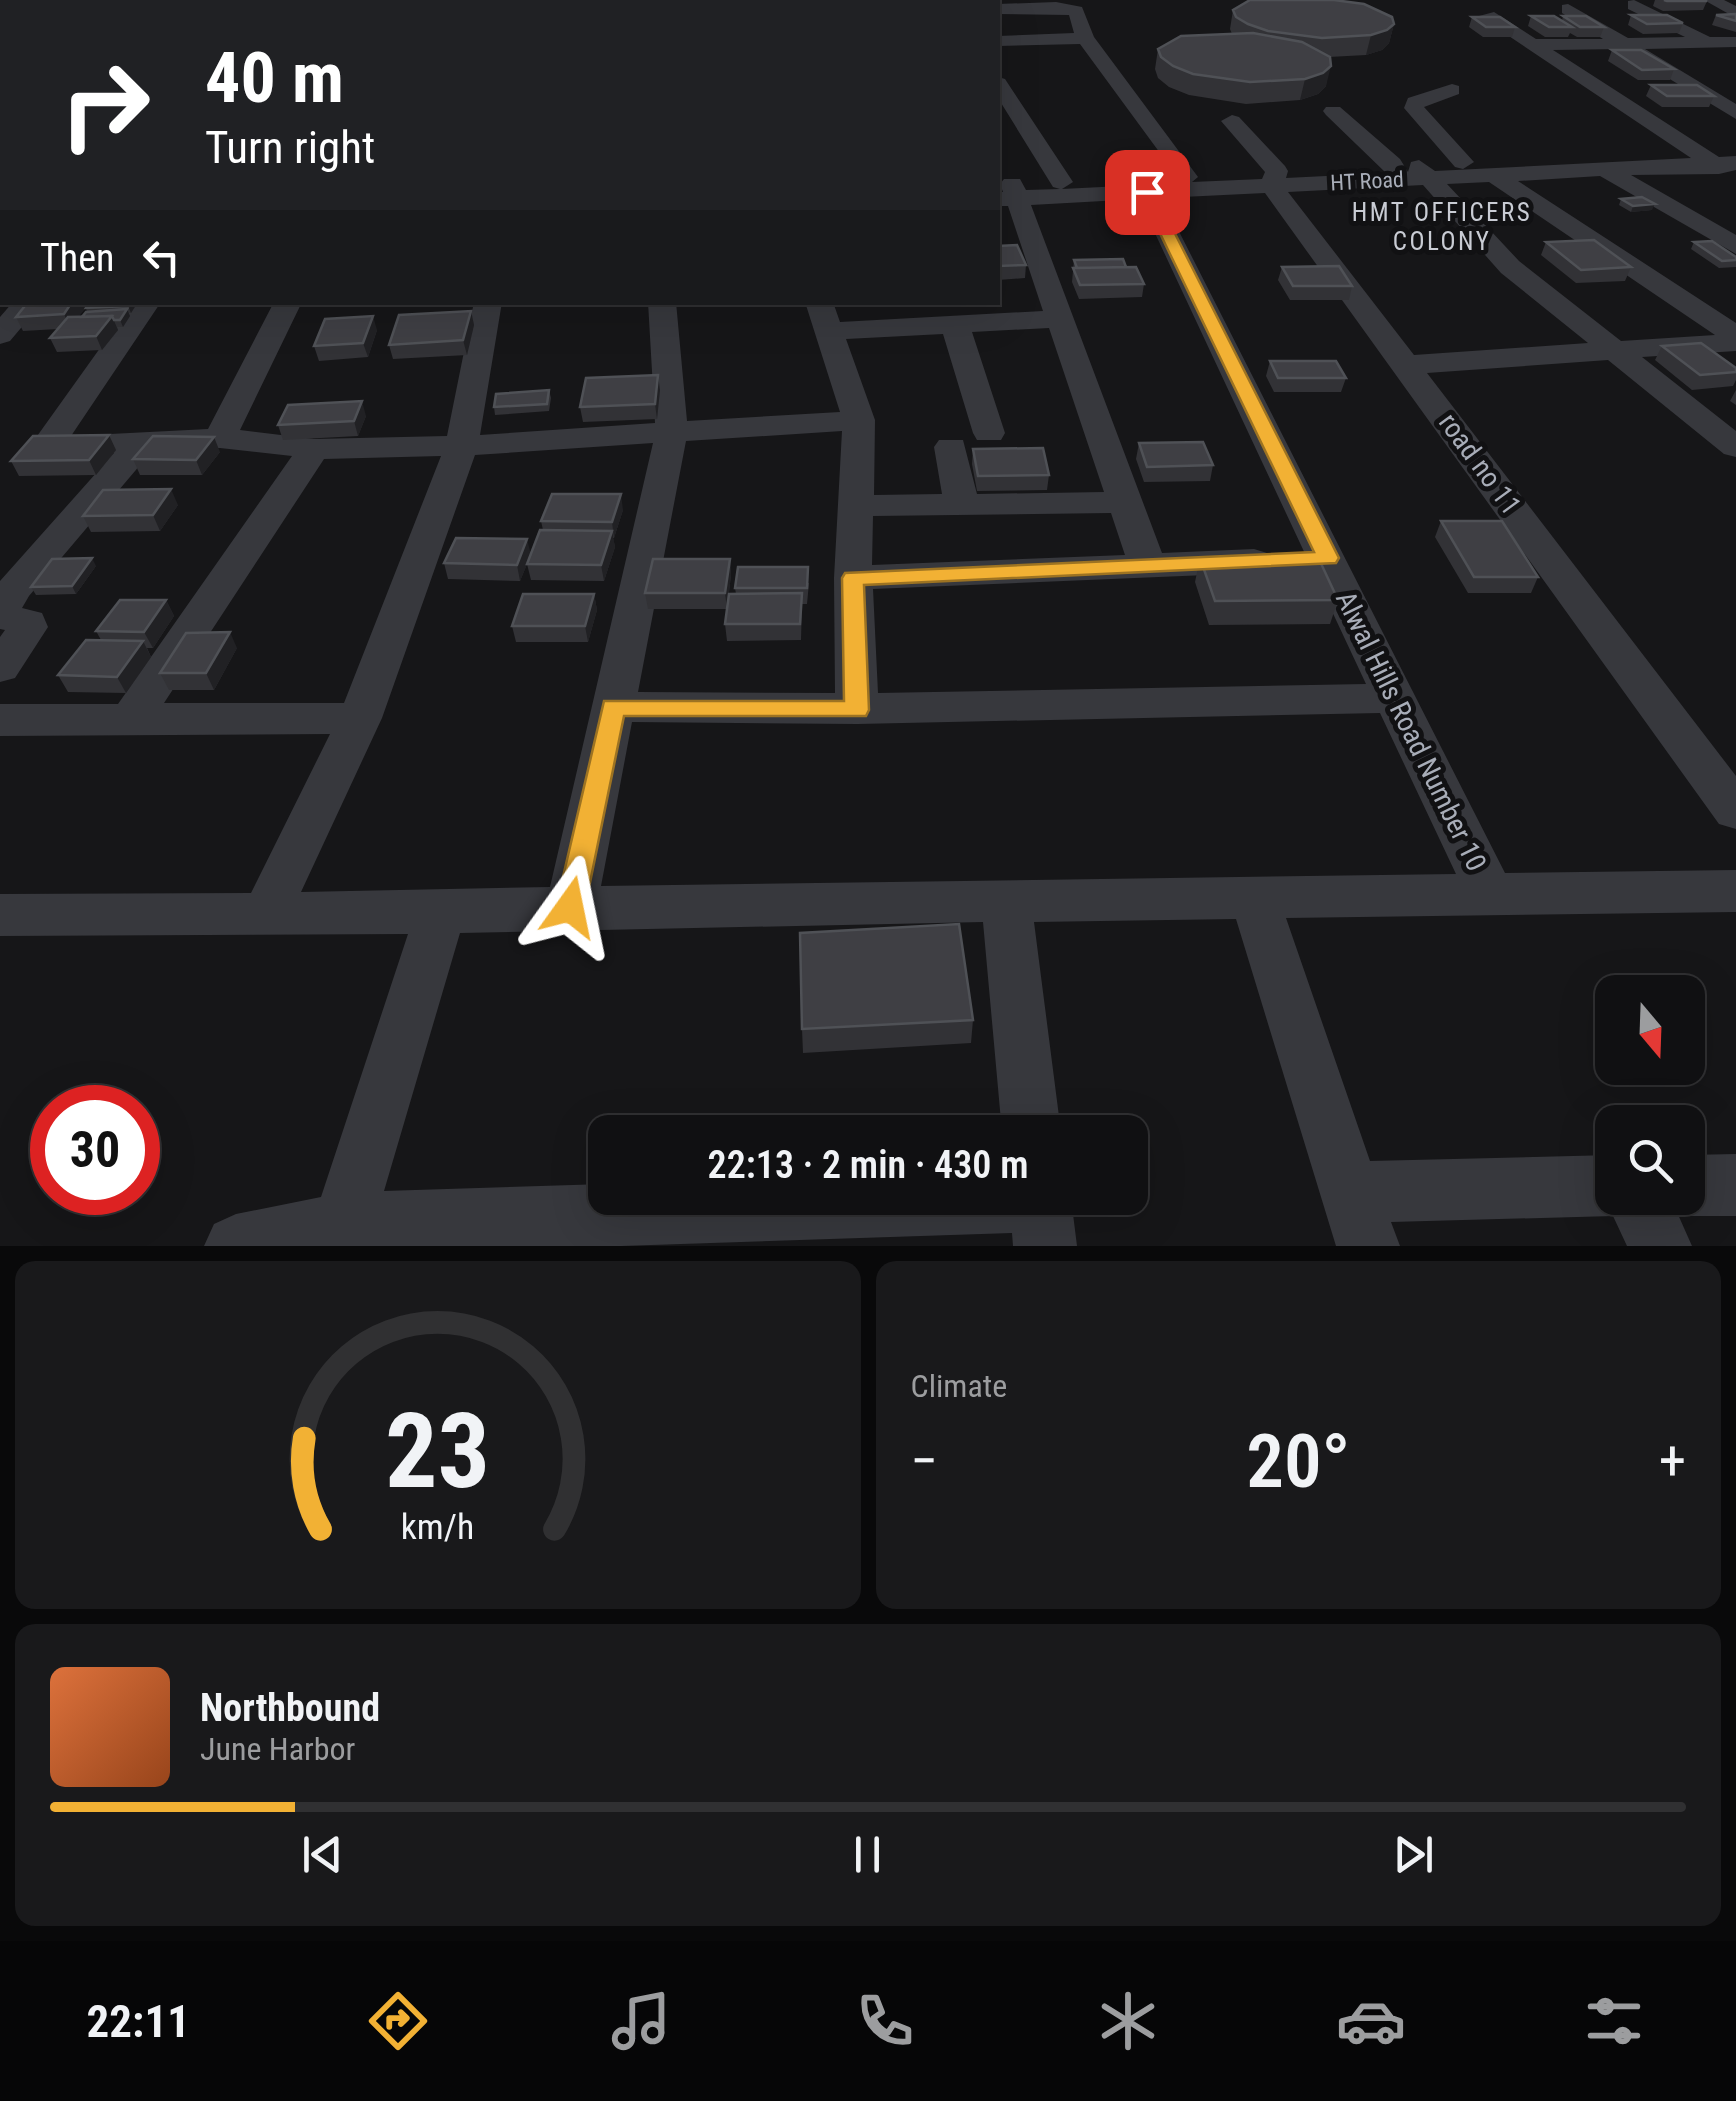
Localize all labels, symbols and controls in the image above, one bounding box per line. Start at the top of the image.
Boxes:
text: 40 m [205,37,344,119]
icon: right [40,40,170,170]
text: Turn right [205,121,375,174]
pin [1105,150,1190,235]
icon: arrive [1120,165,1175,220]
street label: HT Road [1330,167,1404,195]
district label: HMT OFFICERS COLONY [1352,198,1532,256]
icon: left [134,230,189,285]
text: Then [40,236,114,280]
street label: road no 11 [1432,407,1528,521]
street label: Alwal Hills Road Number 10 [1329,586,1493,876]
position arrow [518,855,622,959]
north arrow [1595,975,1705,1085]
map controls [1595,975,1705,1215]
speed limit sign: 30 [30,1085,160,1215]
button: search [1595,1105,1705,1215]
text: 22:13 · 2 min · 430 m [708,1143,1028,1187]
text: Climate [911,1367,1007,1405]
text: 23 [385,1391,490,1512]
text: 20° [1246,1417,1351,1505]
text: − [911,1429,938,1493]
text: + [1659,1429,1686,1493]
text: km/h [401,1506,475,1548]
text: Northbound [200,1686,380,1730]
text: June Harbor [200,1730,355,1768]
icon: previous [295,1827,350,1882]
icon: pause [840,1827,895,1882]
icon: next [1386,1827,1441,1882]
icon: directions [363,1986,433,2056]
icon: music [606,1986,676,2056]
icon: phone [850,1986,920,2056]
icon: climate [1093,1986,1163,2056]
icon: car [1336,1986,1406,2056]
icon: filters [1579,1986,1649,2056]
text: 22:11 [87,1995,190,2048]

